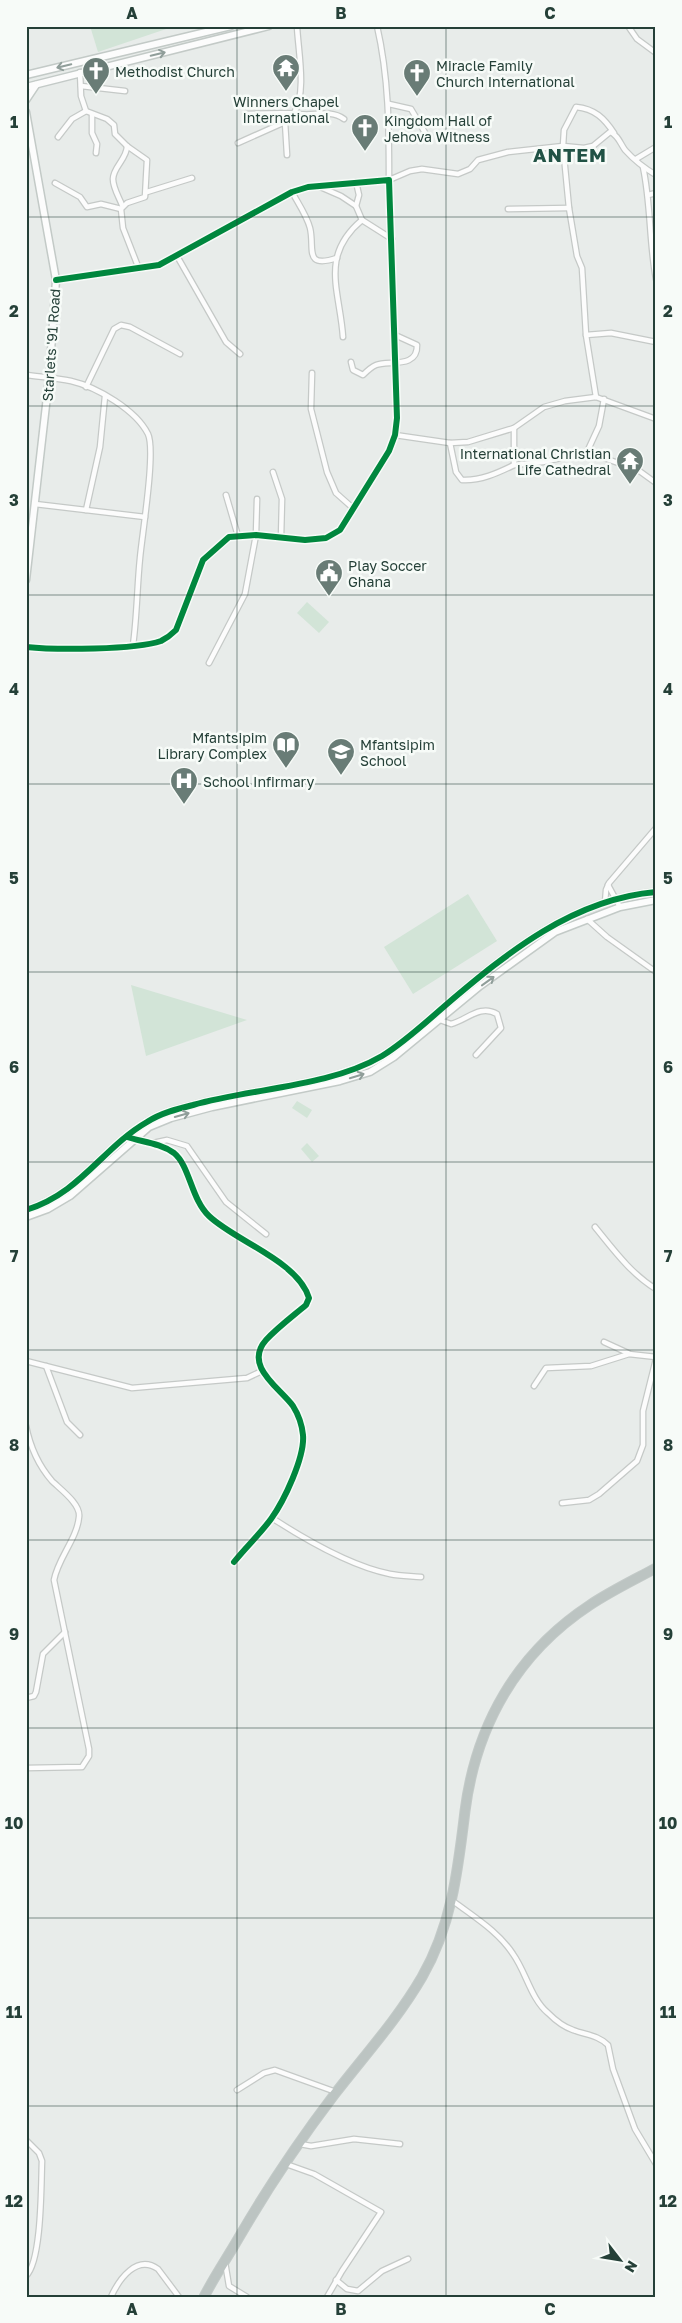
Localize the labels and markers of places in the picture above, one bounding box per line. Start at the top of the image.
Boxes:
temple icon: Winners Chapel International [271,53,301,92]
church icon: Methodist Church [81,56,111,95]
place label: Miracle Family Church International [436,57,575,90]
church icon: Miracle Family Church International [402,58,432,97]
place label: Methodist Church [115,63,235,80]
place label: Winners Chapel International [233,93,339,126]
place label: Kingdom Hall of Jehova Witness [384,112,492,145]
church icon: Kingdom Hall of Jehova Witness [350,113,380,152]
place label: International Christian Life Cathedral [460,445,611,478]
temple icon: International Christian Life Cathedral [615,446,645,485]
place label: Play Soccer Ghana [348,557,427,590]
public building icon: Play Soccer Ghana [314,558,344,597]
place label: Mfantsipim Library Complex [157,729,267,762]
library icon: Mfantsipim Library Complex [271,730,301,769]
place label: Mfantsipim School [360,736,435,769]
school or university icon: Mfantsipim School [326,737,356,776]
hospital icon: School Infirmary [169,766,199,805]
place label: School Infirmary [203,773,314,790]

